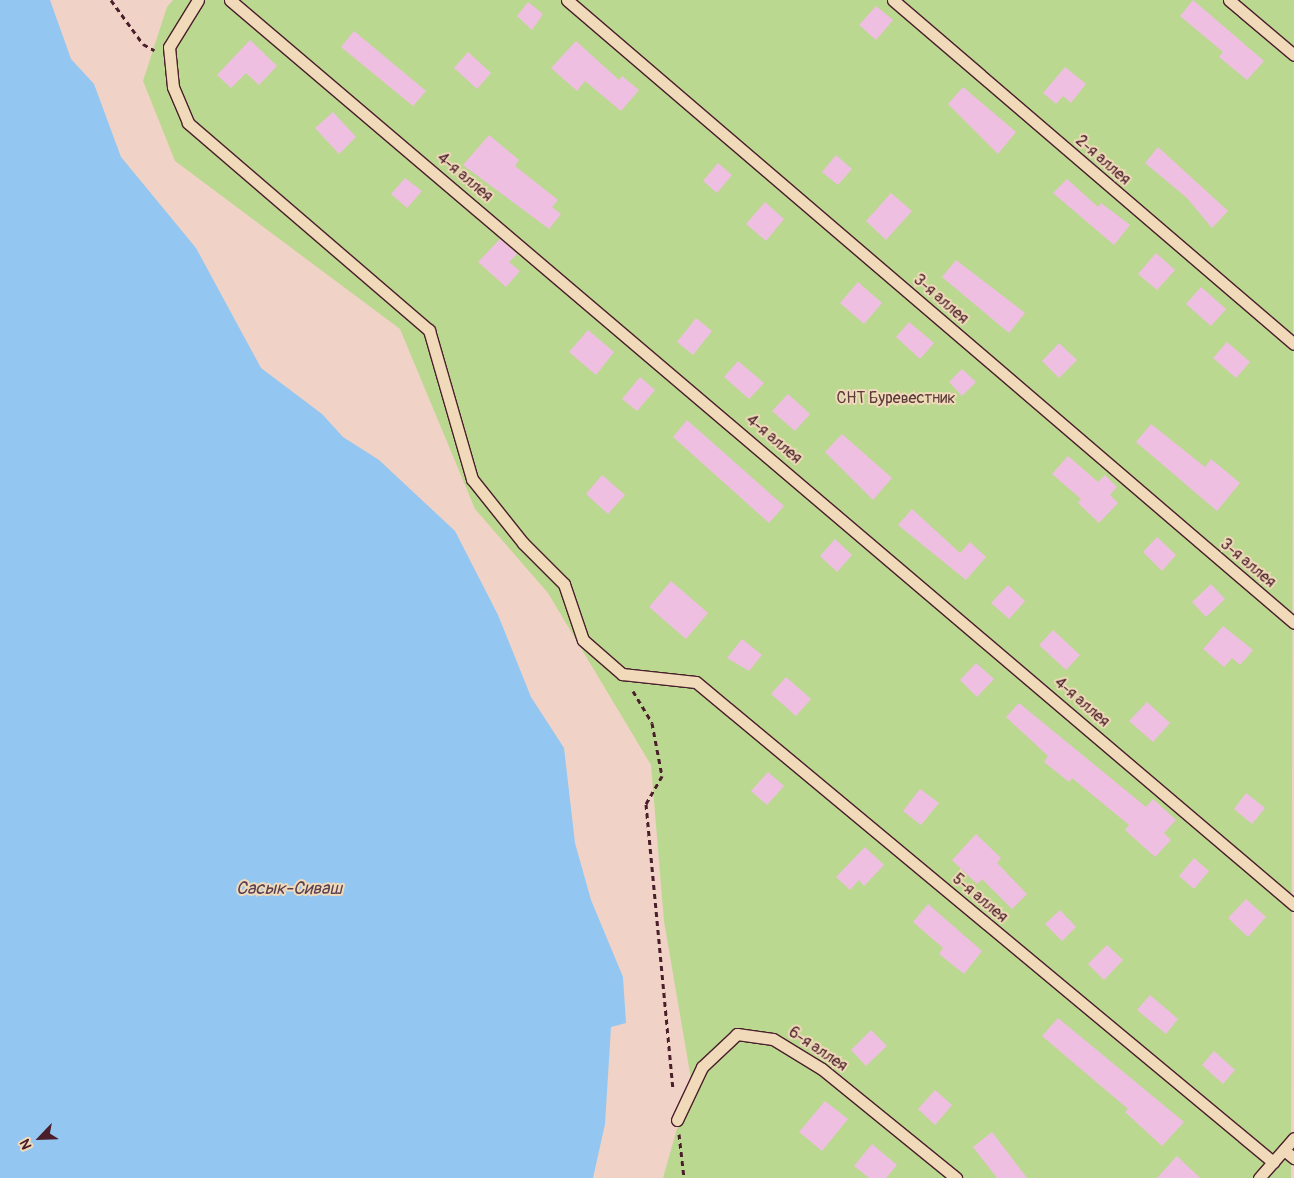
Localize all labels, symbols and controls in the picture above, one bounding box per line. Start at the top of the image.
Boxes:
street label: 2-я аллея [1072,131,1134,189]
street label: 4-я аллея [433,148,497,206]
street label: 3-я аллея [910,270,972,328]
park label: СНТ Буревестник [836,388,956,408]
street label: 4-я аллея [742,410,806,468]
street label: 3-я аллея [1216,534,1280,592]
street label: 4-я аллея [1051,673,1113,731]
street label: 5-я аллея [948,869,1012,927]
water label: Сасык-Сиваш [236,878,342,900]
street label: 6-я аллея [785,1022,851,1076]
north arrow [15,1113,65,1163]
text: N [16,1137,36,1152]

